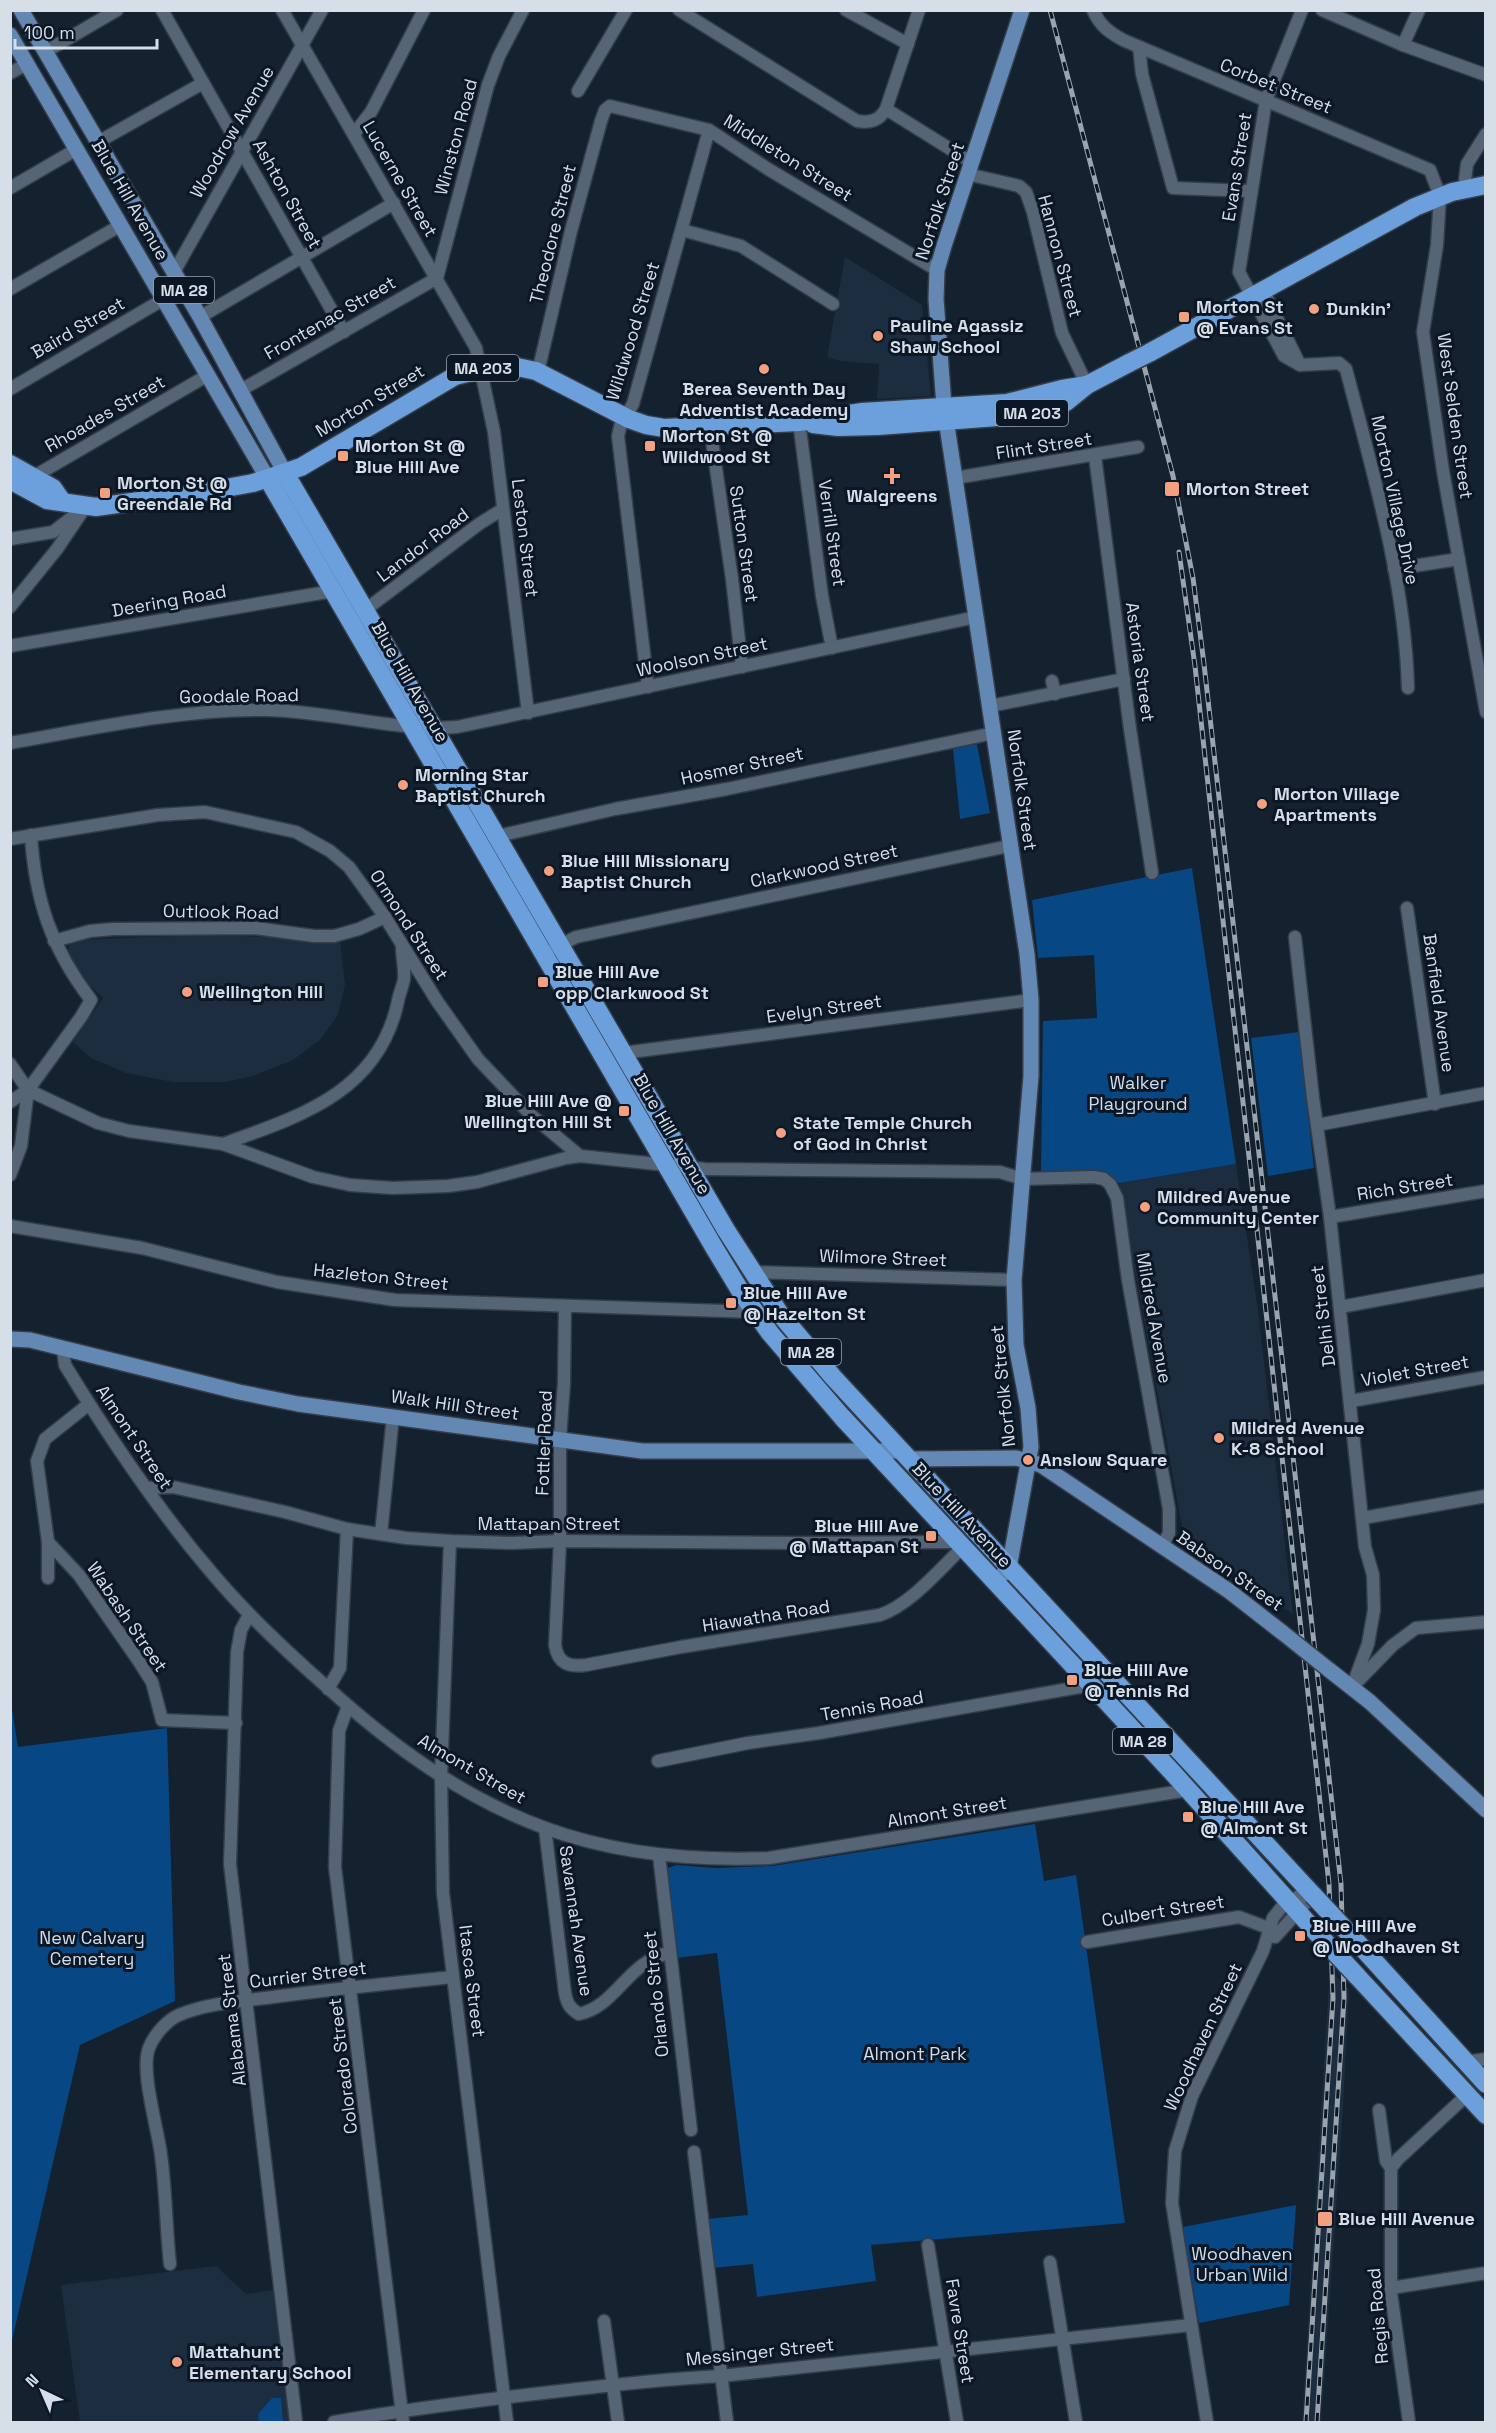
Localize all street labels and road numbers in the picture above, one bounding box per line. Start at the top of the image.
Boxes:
street label: Corbet Street [1217,53,1336,119]
street label: Woodrow Avenue [184,61,279,202]
street label: Winston Road [429,76,482,198]
street label: Middleton Street [720,109,857,206]
street label: Evans Street [1217,111,1256,223]
street label: Lucerne Street [358,117,443,241]
street label: Blue Hill Avenue [87,135,174,264]
street label: Ashton Street [248,135,327,252]
street label: Norfolk Street [910,139,969,263]
street label: Theodore Street [524,162,581,306]
street label: Hannon Street [1033,192,1088,320]
street label: Wildwood Street [600,259,665,403]
street label: Frontenac Street [260,271,400,365]
road number: MA 28 [154,277,214,303]
street label: Baird Street [27,292,129,364]
street label: West Selden Street [1432,331,1479,500]
road number: MA 203 [447,355,519,381]
street label: Morton Street [311,359,428,442]
street label: Rhoades Street [41,370,169,457]
road number: MA 203 [996,400,1068,426]
street label: Morton Village Drive [1366,413,1425,587]
street label: Flint Street [994,427,1094,464]
street label: Leston Street [507,477,544,599]
street label: Verrill Street [814,478,851,588]
street label: Sutton Street [725,484,764,604]
street label: Landor Road [372,502,473,587]
street label: Deering Road [110,579,228,622]
street label: Astoria Street [1121,600,1160,723]
street label: Blue Hill Avenue [367,617,454,746]
street label: Woolson Street [634,631,770,682]
street label: Goodale Road [179,683,299,708]
street label: Norfolk Street [1003,728,1042,852]
street label: Hosmer Street [678,741,805,790]
street label: Clarkwood Street [748,839,900,892]
street label: Ormond Street [365,865,454,985]
street label: Outlook Road [163,899,279,924]
street label: Banfield Avenue [1418,932,1461,1074]
street label: Evelyn Street [765,989,883,1028]
street label: Blue Hill Avenue [629,1069,716,1198]
street label: Rich Street [1355,1168,1455,1205]
street label: Wilmore Street [819,1244,947,1271]
street label: Mildred Avenue [1132,1251,1177,1385]
street label: Hazleton Street [312,1258,450,1295]
street label: Delhi Street [1305,1264,1340,1368]
street label: Norfolk Street [985,1324,1020,1448]
road number: MA 28 [781,1339,841,1365]
street label: Violet Street [1359,1350,1471,1391]
street label: Almont Street [91,1380,178,1493]
street label: Walk Hill Street [389,1384,521,1425]
street label: Fottler Road [530,1390,557,1496]
street label: Blue Hill Avenue [908,1457,1017,1572]
street label: Mattapan Street [478,1512,620,1535]
street label: Babson Street [1172,1525,1288,1616]
street label: Wabash Street [82,1557,173,1676]
street label: Hiawatha Road [700,1594,831,1637]
street label: Tennis Road [819,1685,925,1726]
street label: Almont Street [414,1728,530,1809]
road number: MA 28 [1113,1728,1173,1754]
street label: Almont Street [885,1791,1008,1832]
street label: Savannah Avenue [555,1844,598,1998]
street label: Culbert Street [1100,1889,1226,1932]
street label: Itasca Street [454,1923,491,2038]
street label: Orlando Street [637,1930,674,2058]
street label: Alabama Street [212,1952,251,2088]
street label: Currier Street [248,1956,368,1993]
street label: Woodhaven Street [1158,1959,1247,2115]
street label: Colorado Street [323,1997,362,2136]
street label: Regis Road [1362,2267,1393,2365]
street label: Favre Street [941,2277,980,2385]
street label: Messinger Street [685,2332,835,2371]

